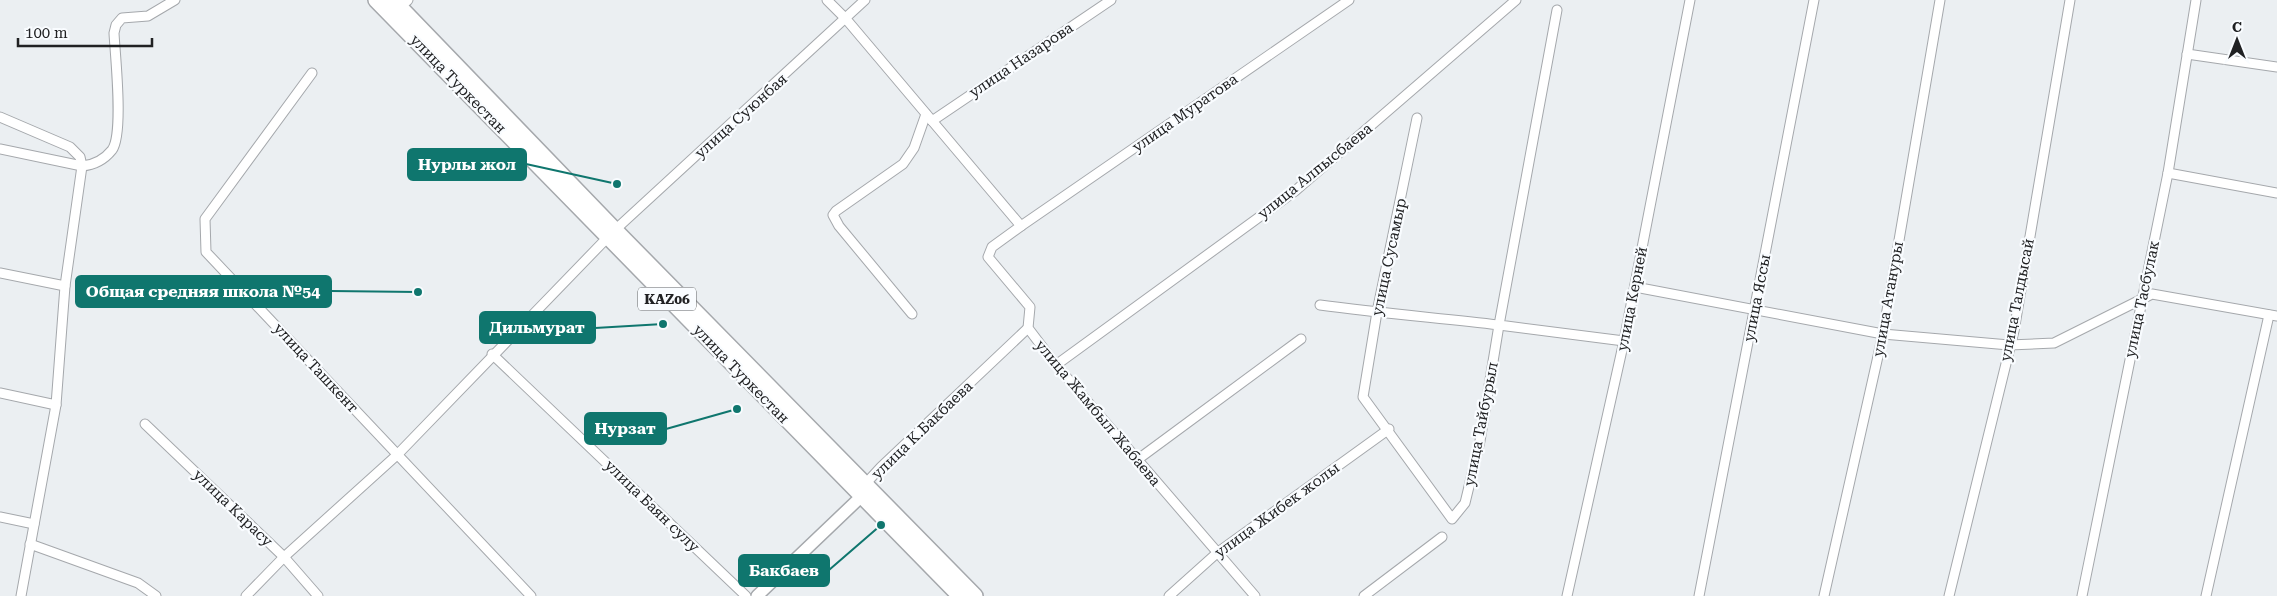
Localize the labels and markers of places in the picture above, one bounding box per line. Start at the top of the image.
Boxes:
callout: Нурлы жол [408,149,526,180]
callout: Общая средняя школа №54 [76,276,331,307]
callout: Дильмурат [480,312,595,343]
callout: Нурзат [585,413,666,444]
callout: Бакбаев [739,555,829,586]

